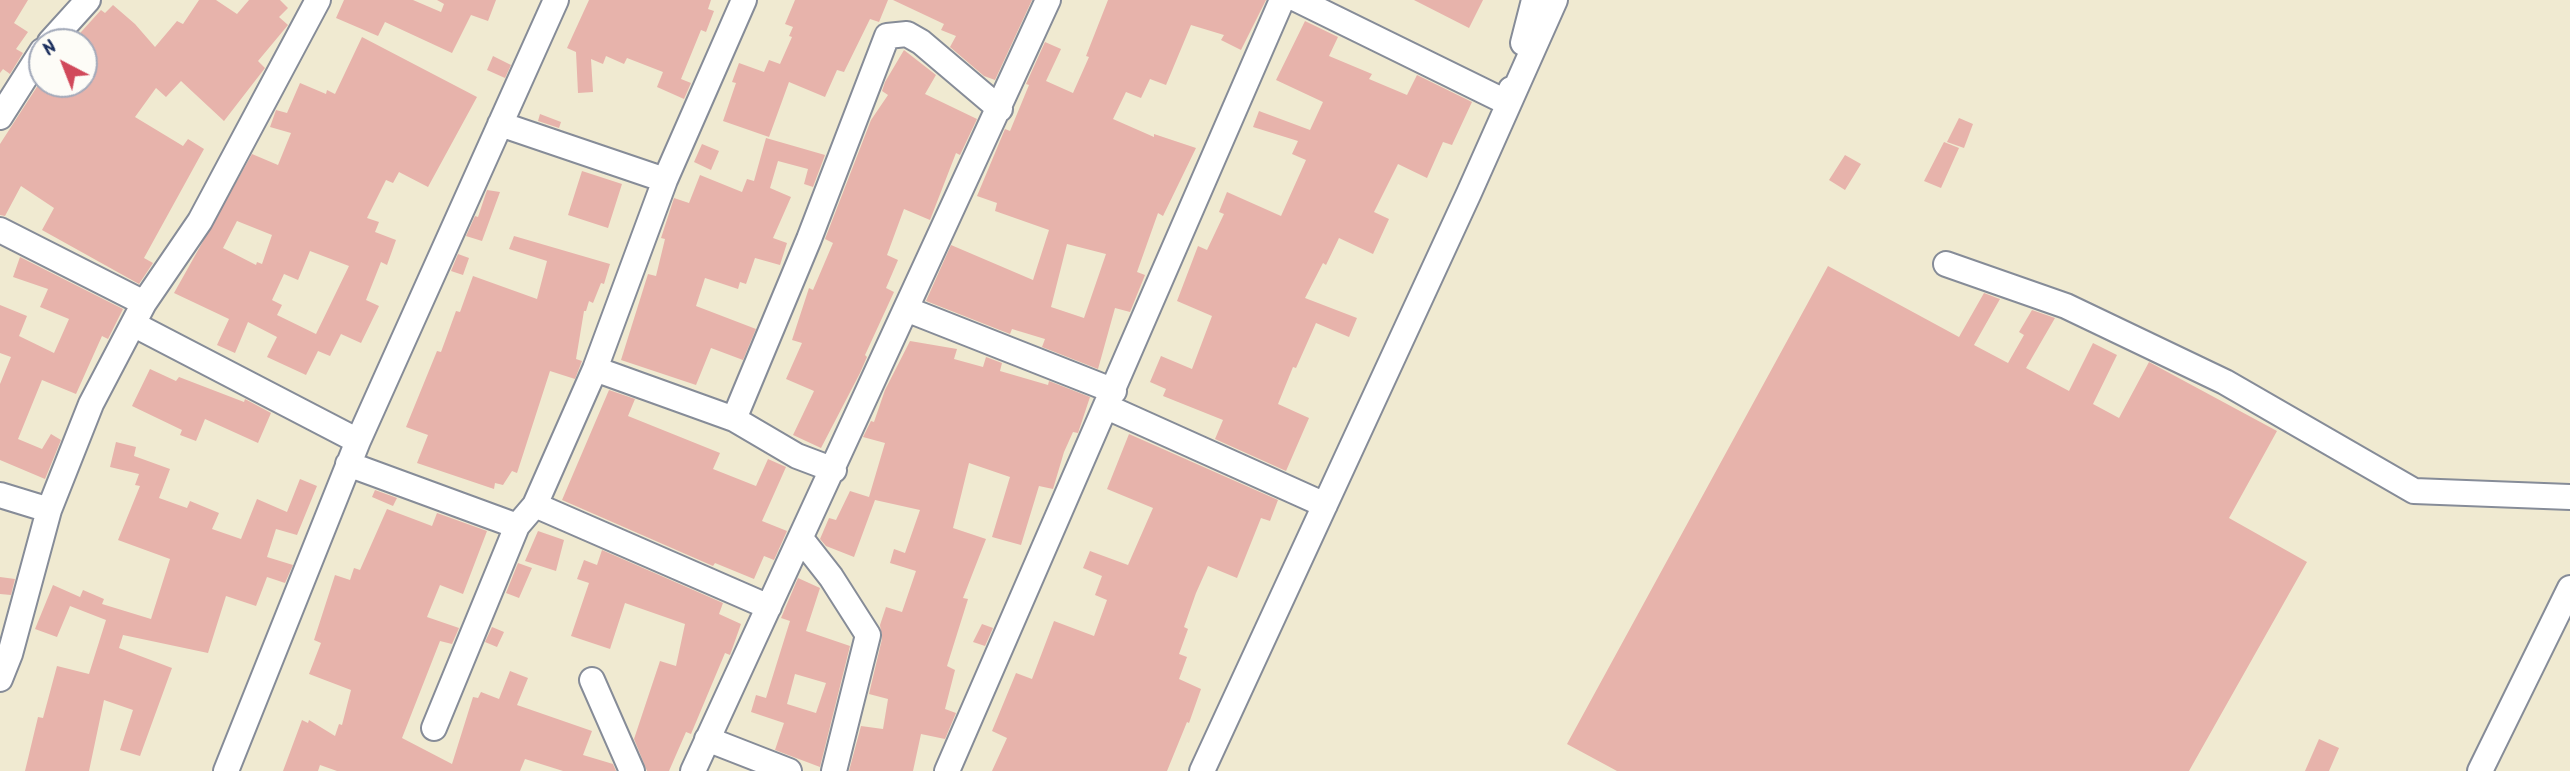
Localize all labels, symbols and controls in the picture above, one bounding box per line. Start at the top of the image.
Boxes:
north arrow [28,28,98,98]
text: N [36,34,65,64]

